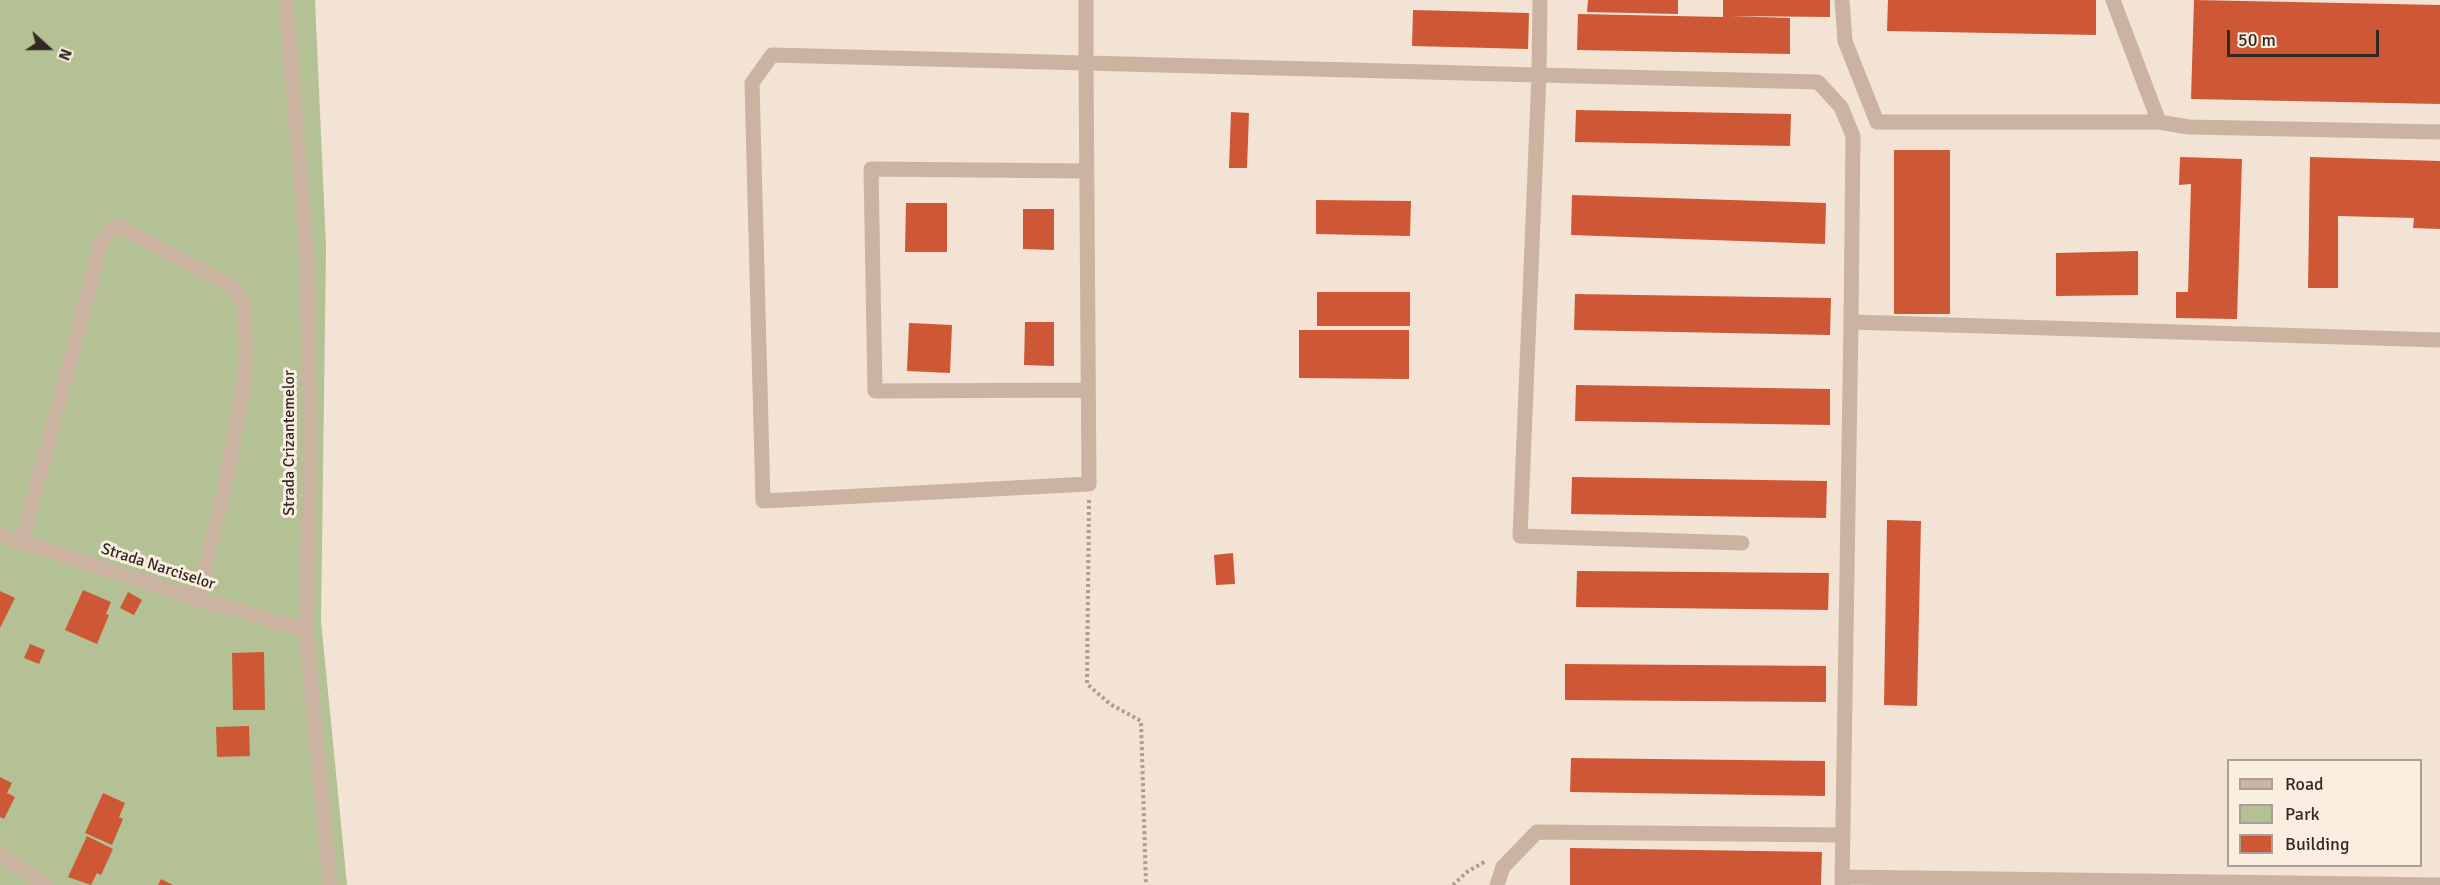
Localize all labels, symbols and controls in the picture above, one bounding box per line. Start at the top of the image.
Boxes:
north arrow [18,18,78,78]
scale bar [2230,18,2382,56]
text: 50 m [2238,29,2276,51]
text: N [53,46,76,63]
street label: Strada Crizantemelor [280,370,300,516]
street label: Strada Narciselor [99,540,217,594]
legend [2227,759,2422,867]
text: Road [2285,773,2324,795]
text: Park [2285,803,2320,825]
text: Building [2285,833,2349,855]

